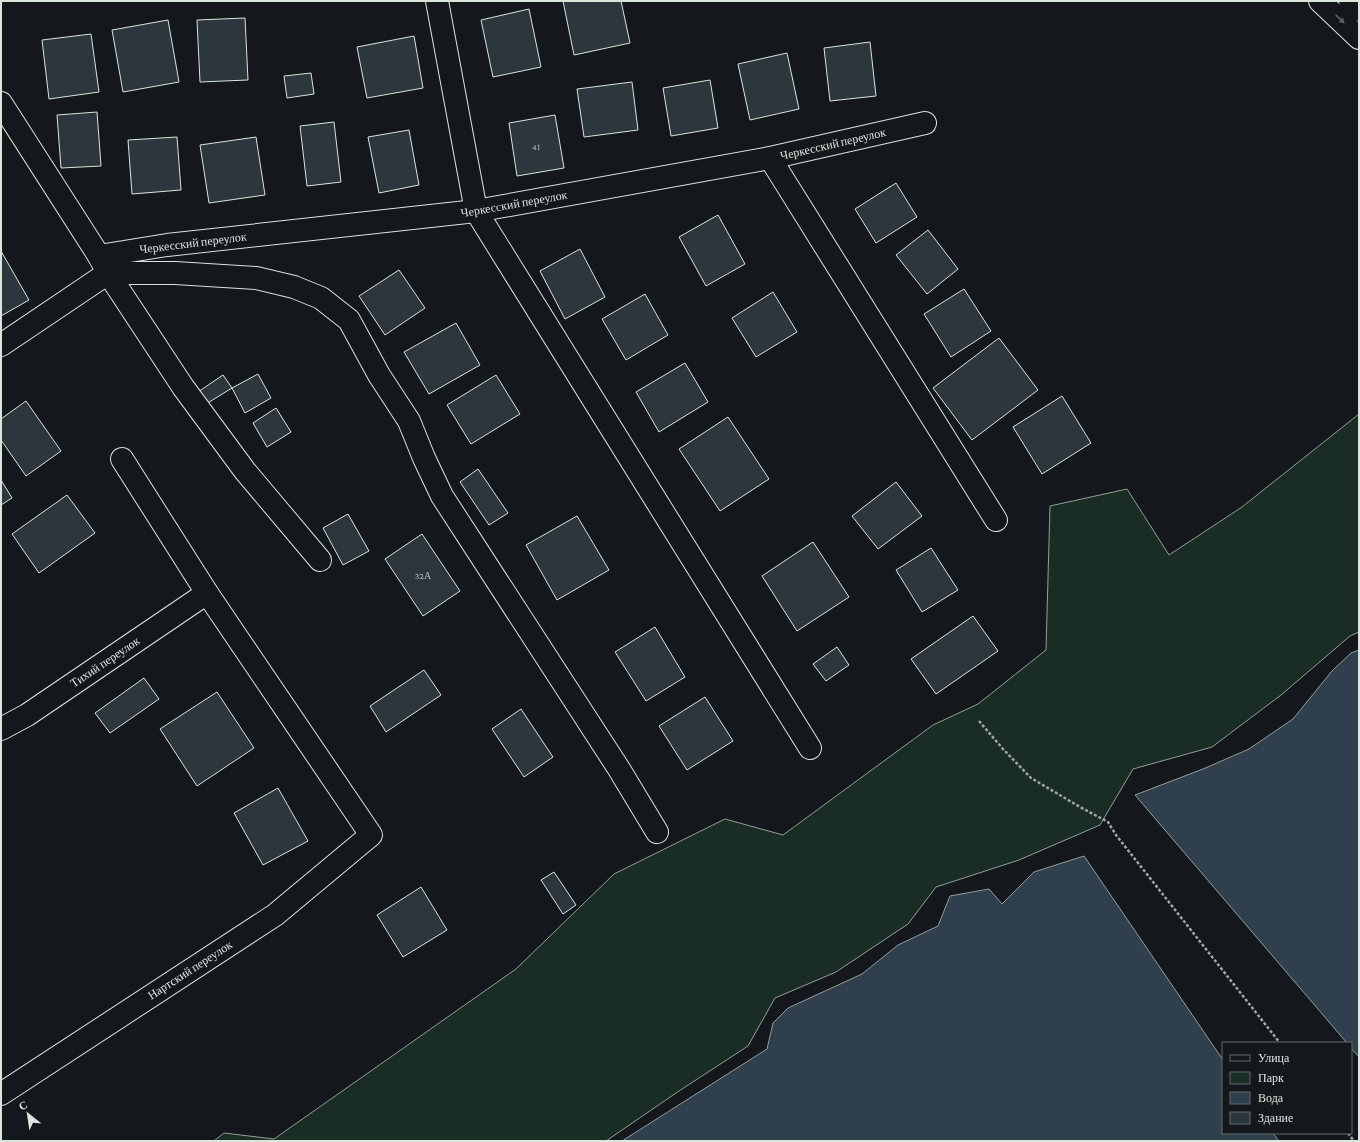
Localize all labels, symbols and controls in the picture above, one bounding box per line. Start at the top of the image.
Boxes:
one-way arrow [1335,15,1345,24]
street label: Черкесский переулок [779,125,887,163]
house number: 41 [532,141,540,152]
street label: Черкесский переулок [460,188,569,220]
street label: Черкесский переулок [139,229,248,257]
house number: 32А [415,570,432,581]
street label: Тихий переулок [68,634,142,690]
street label: Нартский переулок [145,937,235,1002]
legend [1222,1042,1352,1134]
text: Улица [1258,1051,1290,1065]
text: Парк [1258,1071,1284,1085]
text: Вода [1258,1091,1284,1105]
north arrow [8,1094,48,1134]
text: С [17,1098,29,1113]
text: Здание [1258,1111,1293,1125]

